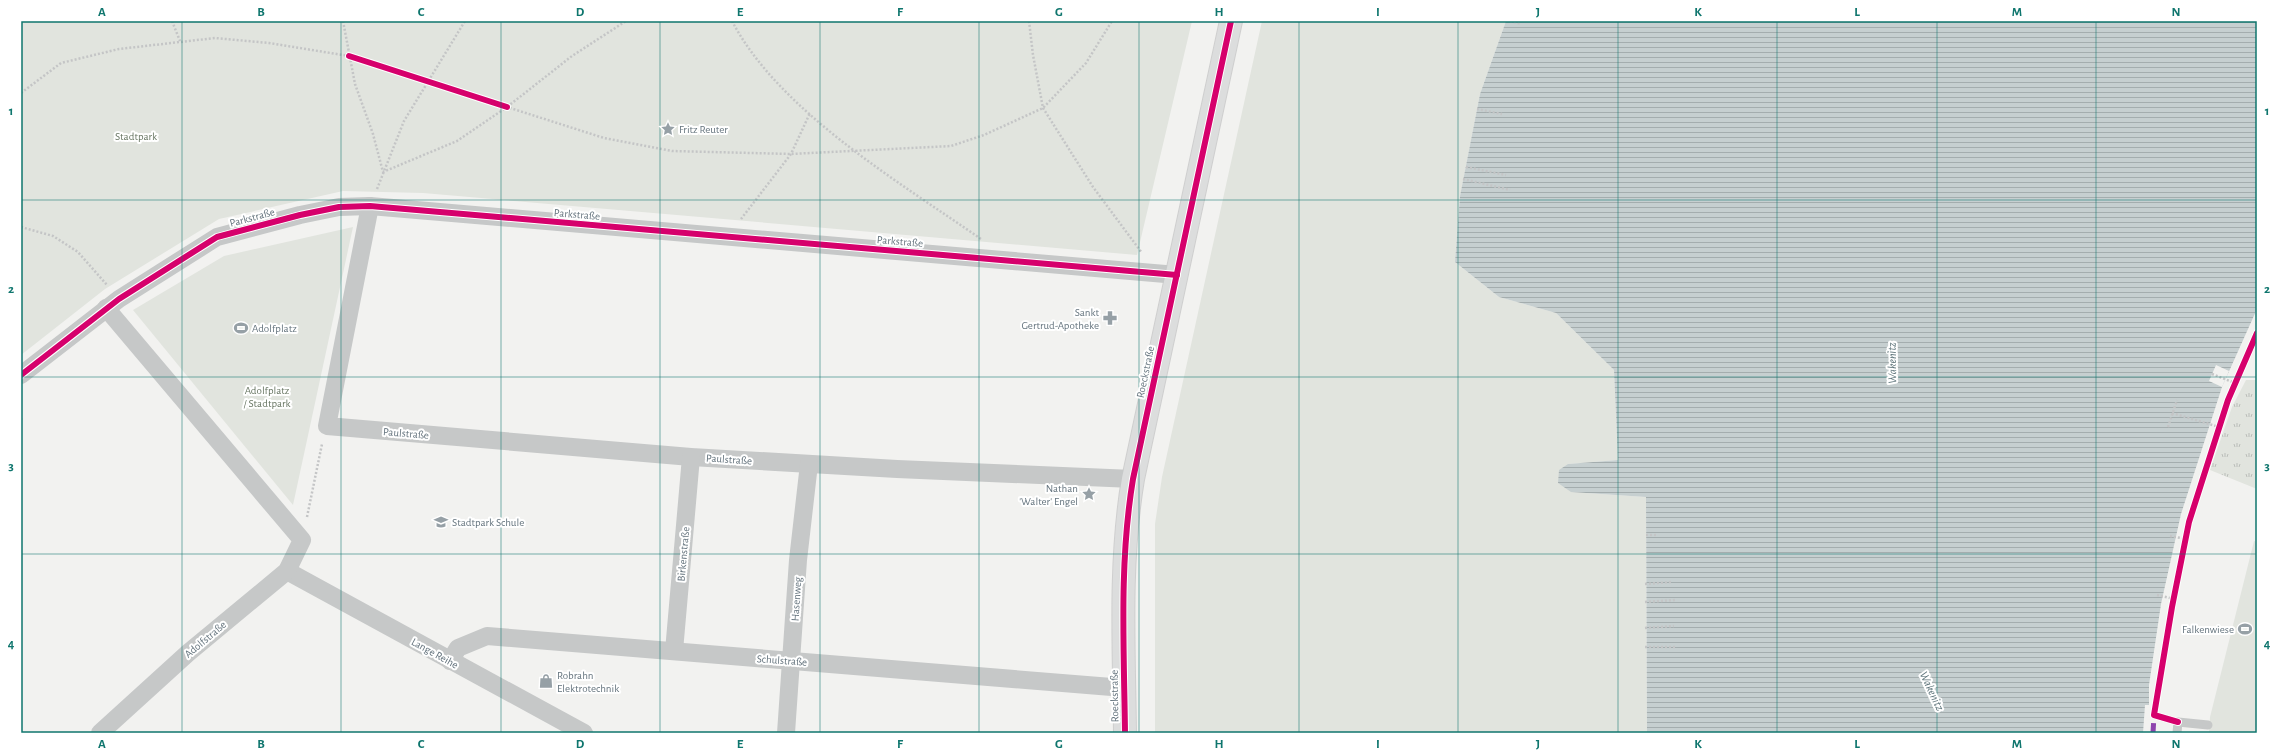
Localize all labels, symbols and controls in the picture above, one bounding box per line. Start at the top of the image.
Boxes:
text: A [98,6,106,19]
text: B [257,6,265,19]
text: C [418,6,425,19]
text: D [576,6,585,19]
text: E [737,6,744,19]
text: F [897,6,904,19]
text: G [1055,6,1063,19]
text: H [1214,6,1224,19]
text: I [1376,6,1380,19]
text: J [1536,6,1540,19]
text: K [1694,6,1702,19]
text: L [1854,6,1860,19]
text: M [2012,6,2022,19]
text: N [2171,6,2181,19]
text: 1 [9,105,13,118]
text: 1 [2265,105,2269,118]
place icon: Fritz Reuter [660,121,676,137]
place label: Fritz Reuter [679,124,728,135]
park label: Stadtpark [115,131,157,142]
street label: Parkstraße [228,206,276,229]
street label: Parkstraße [553,207,600,222]
street label: Parkstraße [876,234,923,249]
text: 2 [8,283,14,296]
text: 2 [2264,283,2270,296]
place label: Sankt Gertrud-Apotheke [1021,307,1099,331]
pharmacy icon: Sankt Gertrud-Apotheke [1102,310,1118,326]
sports icon: Adolfplatz [233,320,249,336]
place label: Adolfplatz [252,323,297,334]
water label: Wakenitz [1886,342,1898,384]
street label: Roeckstraße [1135,345,1156,399]
park label: Adolfplatz / Stadtpark [243,385,291,409]
street label: Paulstraße [383,426,429,441]
street label: Paulstraße [706,452,752,467]
text: 3 [8,460,14,473]
text: 3 [2264,460,2270,473]
place label: Nathan 'Walter' Engel [1019,483,1078,507]
place icon: Nathan 'Walter' Engel [1081,486,1097,502]
school or university icon: Stadtpark Schule [433,514,449,530]
place label: Stadtpark Schule [452,517,524,528]
street label: Birkenstraße [676,526,691,582]
street label: Hasenweg [789,576,804,622]
street label: Adolfstraße [182,619,228,660]
sports icon: Falkenwiese [2237,621,2253,637]
place label: Falkenwiese [2182,624,2234,635]
street label: Lange Reihe [409,636,460,671]
text: 4 [8,638,15,651]
text: 4 [2264,638,2271,651]
street label: Schulstraße [756,653,808,668]
water label: Wakenitz [1918,669,1946,713]
place label: Robrahn Elektrotechnik [557,670,619,694]
street label: Roeckstraße [1109,670,1120,722]
shop icon: Robrahn Elektrotechnik [538,673,554,689]
text: A [98,738,106,751]
text: B [257,738,265,751]
text: C [418,738,425,751]
text: D [576,738,585,751]
text: E [737,738,744,751]
text: F [897,738,904,751]
text: G [1055,738,1063,751]
text: H [1214,738,1224,751]
text: I [1376,738,1380,751]
text: J [1536,738,1540,751]
text: K [1694,738,1702,751]
text: L [1854,738,1860,751]
text: M [2012,738,2022,751]
text: N [2171,738,2181,751]

